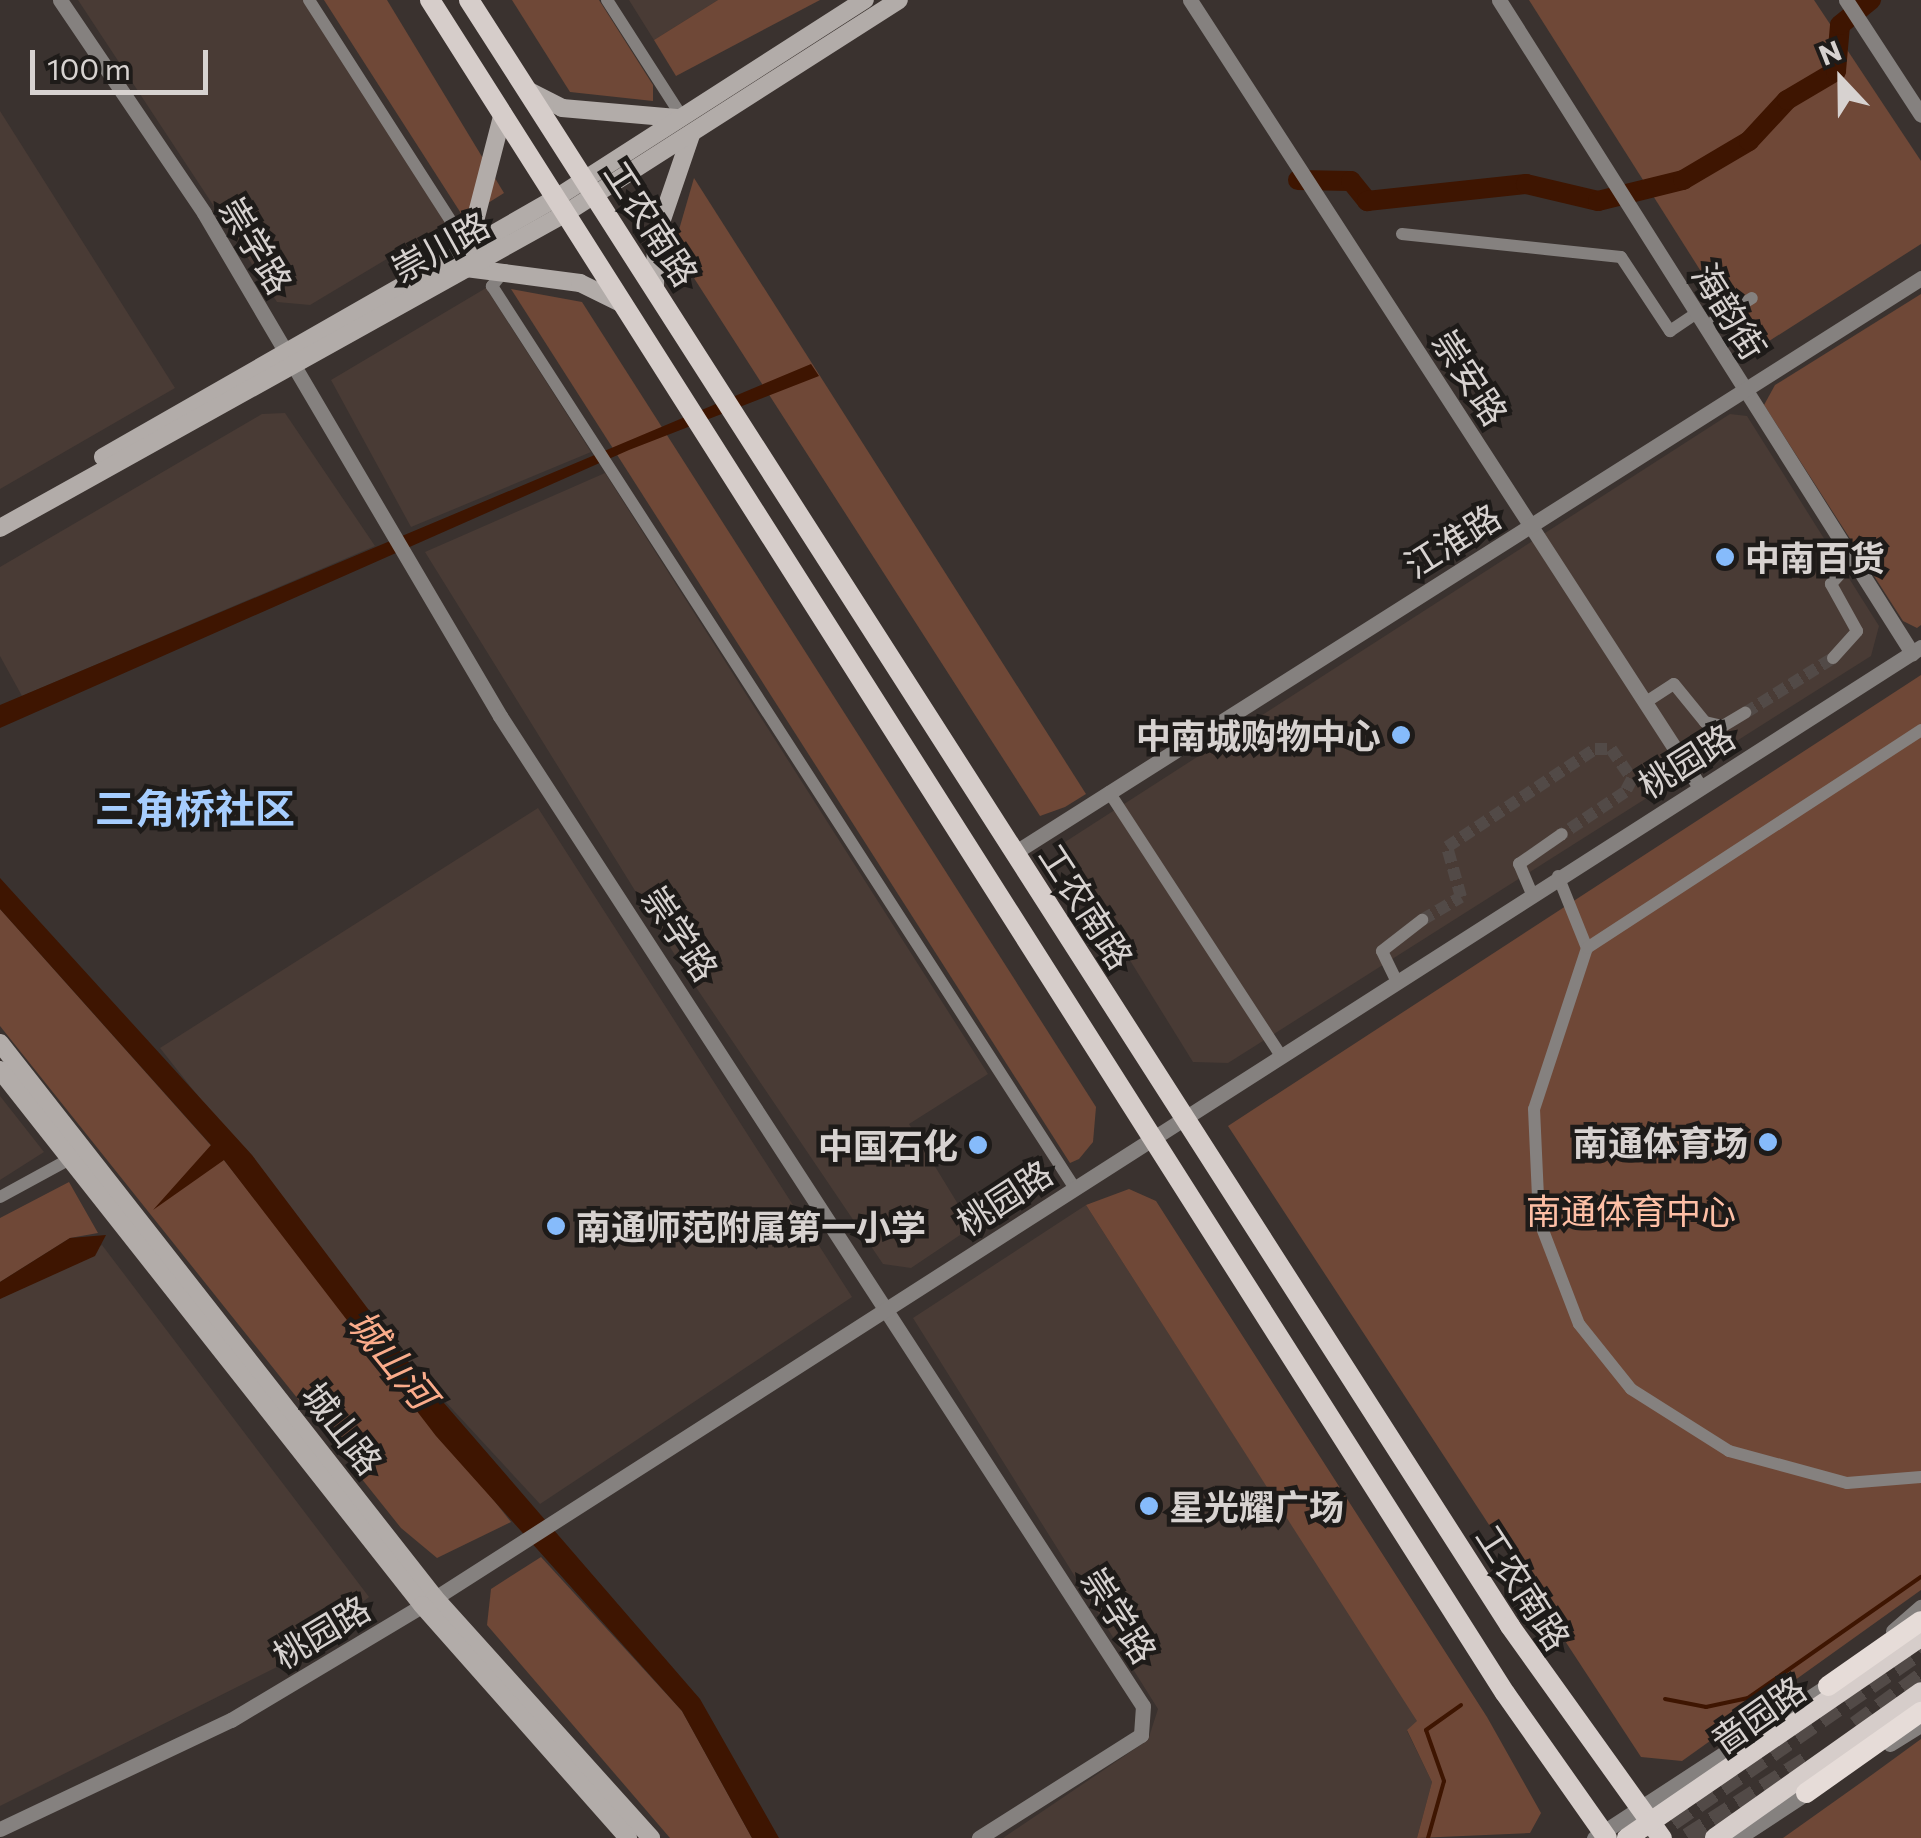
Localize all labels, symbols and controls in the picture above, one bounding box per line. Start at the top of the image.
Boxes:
scale bar [35,30,212,92]
north arrow [1791,30,1891,130]
text: N [1814,32,1846,72]
text: 100 m [47,49,131,86]
street label: 工农南路 [596,153,708,293]
street label: 崇学路 [212,189,302,301]
street label: 崇川路 [384,202,496,290]
street label: 海韵街 [1684,255,1776,367]
street label: 崇安路 [1425,322,1517,432]
street label: 江淮路 [1396,494,1508,586]
place label: 中南百货 [1745,536,1885,578]
marker: 中南百货 [1714,546,1736,568]
place label: 中南城购物中心 [1136,714,1381,756]
street label: 桃园路 [1630,714,1742,806]
marker: 中南城购物中心 [1390,724,1412,746]
district label: 三角桥社区 [95,783,295,831]
street label: 工农南路 [1031,836,1143,976]
street label: 崇学路 [634,878,728,988]
place label: 南通体育场 [1573,1121,1748,1163]
place label: 中国石化 [818,1124,958,1166]
marker: 南通体育场 [1757,1131,1779,1153]
marker: 中国石化 [967,1134,989,1156]
street label: 桃园路 [949,1151,1059,1243]
park label: 南通体育中心 [1526,1189,1736,1231]
place label: 南通师范附属第一小学 [576,1205,926,1247]
marker: 南通师范附属第一小学 [545,1215,567,1237]
water label: 城山河 [339,1299,447,1417]
street label: 城山路 [294,1374,392,1482]
place label: 星光耀广场 [1169,1485,1344,1527]
marker: 星光耀广场 [1138,1495,1160,1517]
street label: 工农南路 [1468,1517,1580,1657]
street label: 崇学路 [1074,1560,1166,1670]
street label: 桃园路 [265,1586,377,1676]
street label: 啬园路 [1703,1667,1813,1761]

